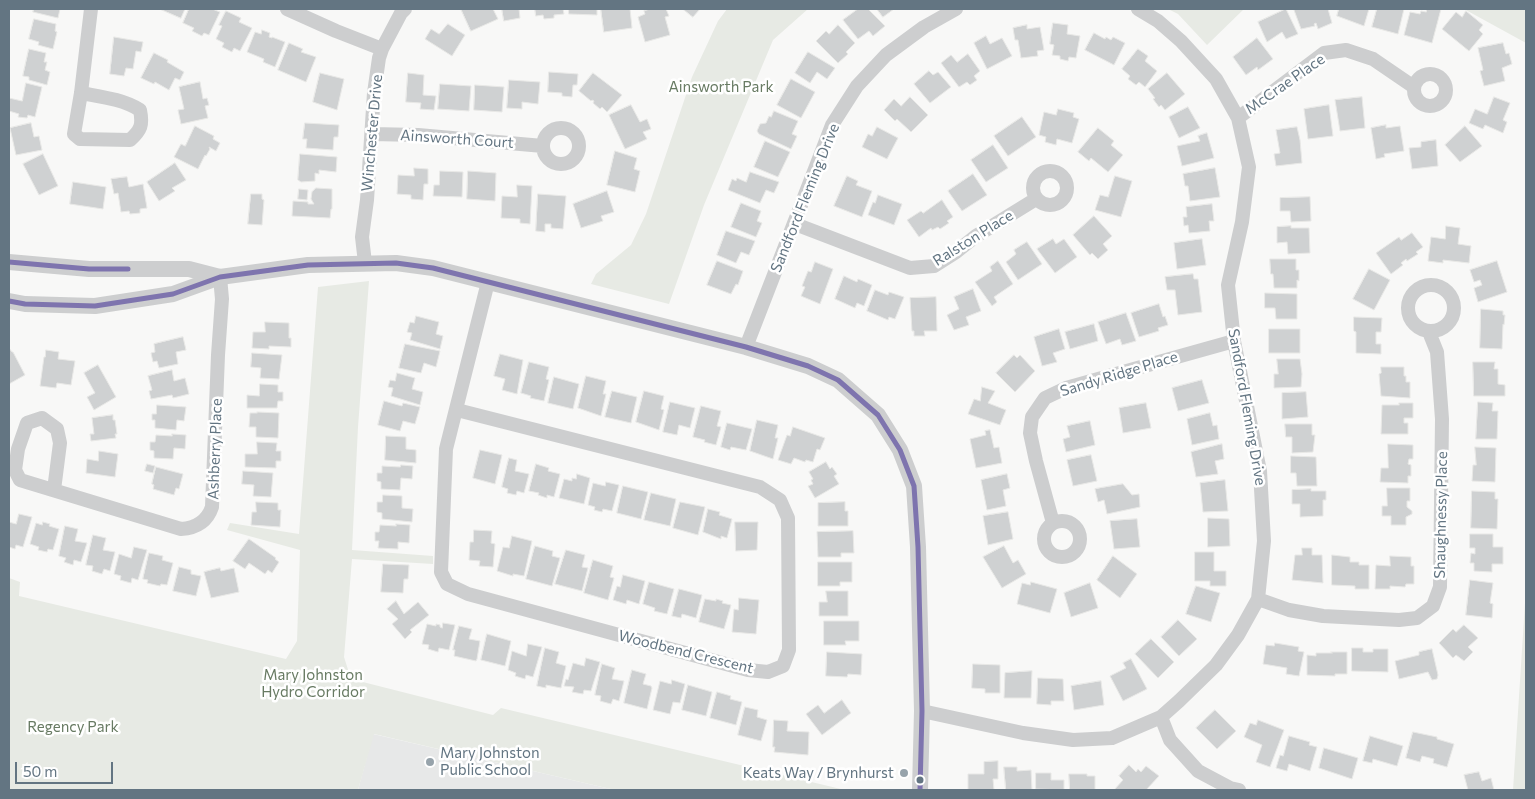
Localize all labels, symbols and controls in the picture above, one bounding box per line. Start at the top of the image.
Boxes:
street label: McCrae Place [1242,50,1328,118]
street label: Winchester Drive [358,74,386,192]
park label: Ainsworth Park [668,78,774,96]
street label: Sandford Fleming Drive [767,121,843,275]
street label: Ainsworth Court [400,126,514,152]
street label: Ralston Place [930,206,1016,270]
street label: Sandford Fleming Drive [1224,327,1270,487]
street label: Sandy Ridge Place [1058,348,1180,400]
street label: Ashberry Place [204,398,226,500]
street label: Shaughnessy Place [1431,451,1451,579]
street label: Woodbend Crescent [617,627,755,677]
park label: Mary Johnston Hydro Corridor [261,666,365,701]
park label: Regency Park [27,718,119,736]
place label: Mary Johnston Public School [440,744,540,779]
scale bar [18,752,115,784]
marker: Mary Johnston Public School [424,756,436,768]
text: 50 m [23,762,57,780]
place label: Keats Way / Brynhurst [743,764,894,782]
marker: Keats Way / Brynhurst [898,767,910,779]
unlabelled marker [915,775,925,785]

